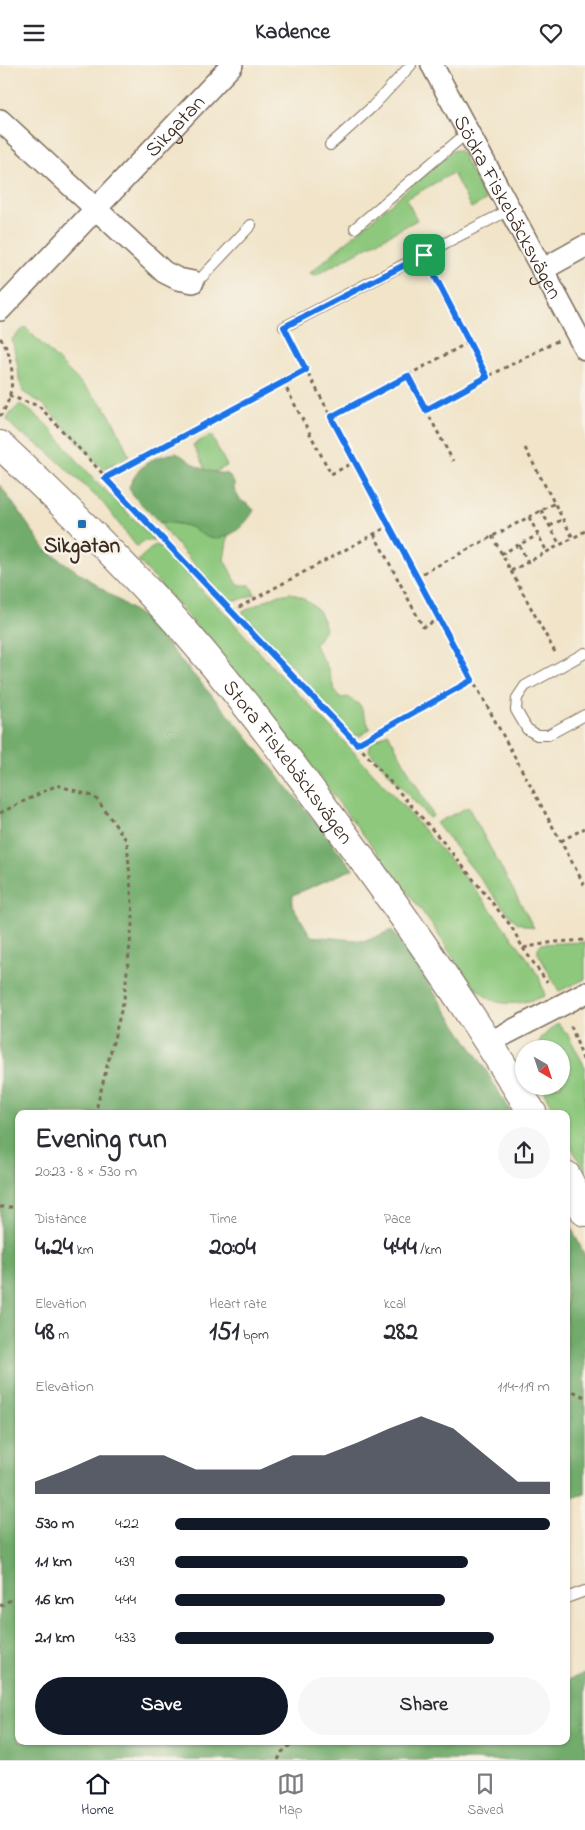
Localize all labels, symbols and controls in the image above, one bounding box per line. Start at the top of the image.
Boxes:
text: Kadence [255,17,330,49]
icon: menu [20,19,48,47]
icon: heart [537,19,565,47]
street label: Sikgatan [139,89,213,165]
street label: Södra Fiskebäcksvägen [445,110,568,305]
pin [403,234,445,276]
icon: arrive [410,241,438,269]
marker: Sikgatan [76,518,88,530]
place label: Sikgatan [44,532,120,564]
street label: Stora Fiskebäcksvägen [214,674,360,851]
north arrow [515,1040,570,1095]
map controls [515,1040,570,1095]
text: Evening run [35,1120,167,1161]
button: share [498,1127,550,1179]
text: 20:23 · 8 × 530 m [35,1160,137,1184]
text: Distance [35,1209,87,1230]
text: Time [209,1209,237,1230]
text: Pace [384,1209,411,1230]
text: 4.24 [35,1230,73,1266]
text: 20:04 [209,1230,256,1266]
text: 4:44 [384,1230,417,1266]
text: km [73,1240,94,1261]
text: /km [417,1240,442,1261]
text: Elevation [35,1294,86,1315]
text: Heart rate [209,1294,267,1315]
text: kcal [384,1294,406,1315]
text: 48 [35,1315,55,1351]
text: 151 [209,1315,240,1351]
text: 282 [384,1315,418,1351]
text: m [55,1325,69,1346]
text: bpm [240,1325,269,1346]
text: Elevation [35,1375,94,1399]
text: 114–119 m [497,1375,550,1399]
text: 530 m [35,1512,74,1536]
text: 4:22 [115,1512,139,1536]
text: 1.1 km [35,1550,72,1574]
text: 4:39 [115,1550,134,1574]
text: 1.6 km [35,1588,74,1612]
text: 4:44 [115,1588,136,1612]
text: 2.1 km [35,1626,75,1650]
text: 4:33 [115,1626,136,1650]
button: Save [35,1677,288,1735]
button: Share [298,1677,550,1735]
tab: Home [81,1770,114,1821]
tab: Map [277,1770,305,1821]
tab: Saved [467,1770,504,1821]

